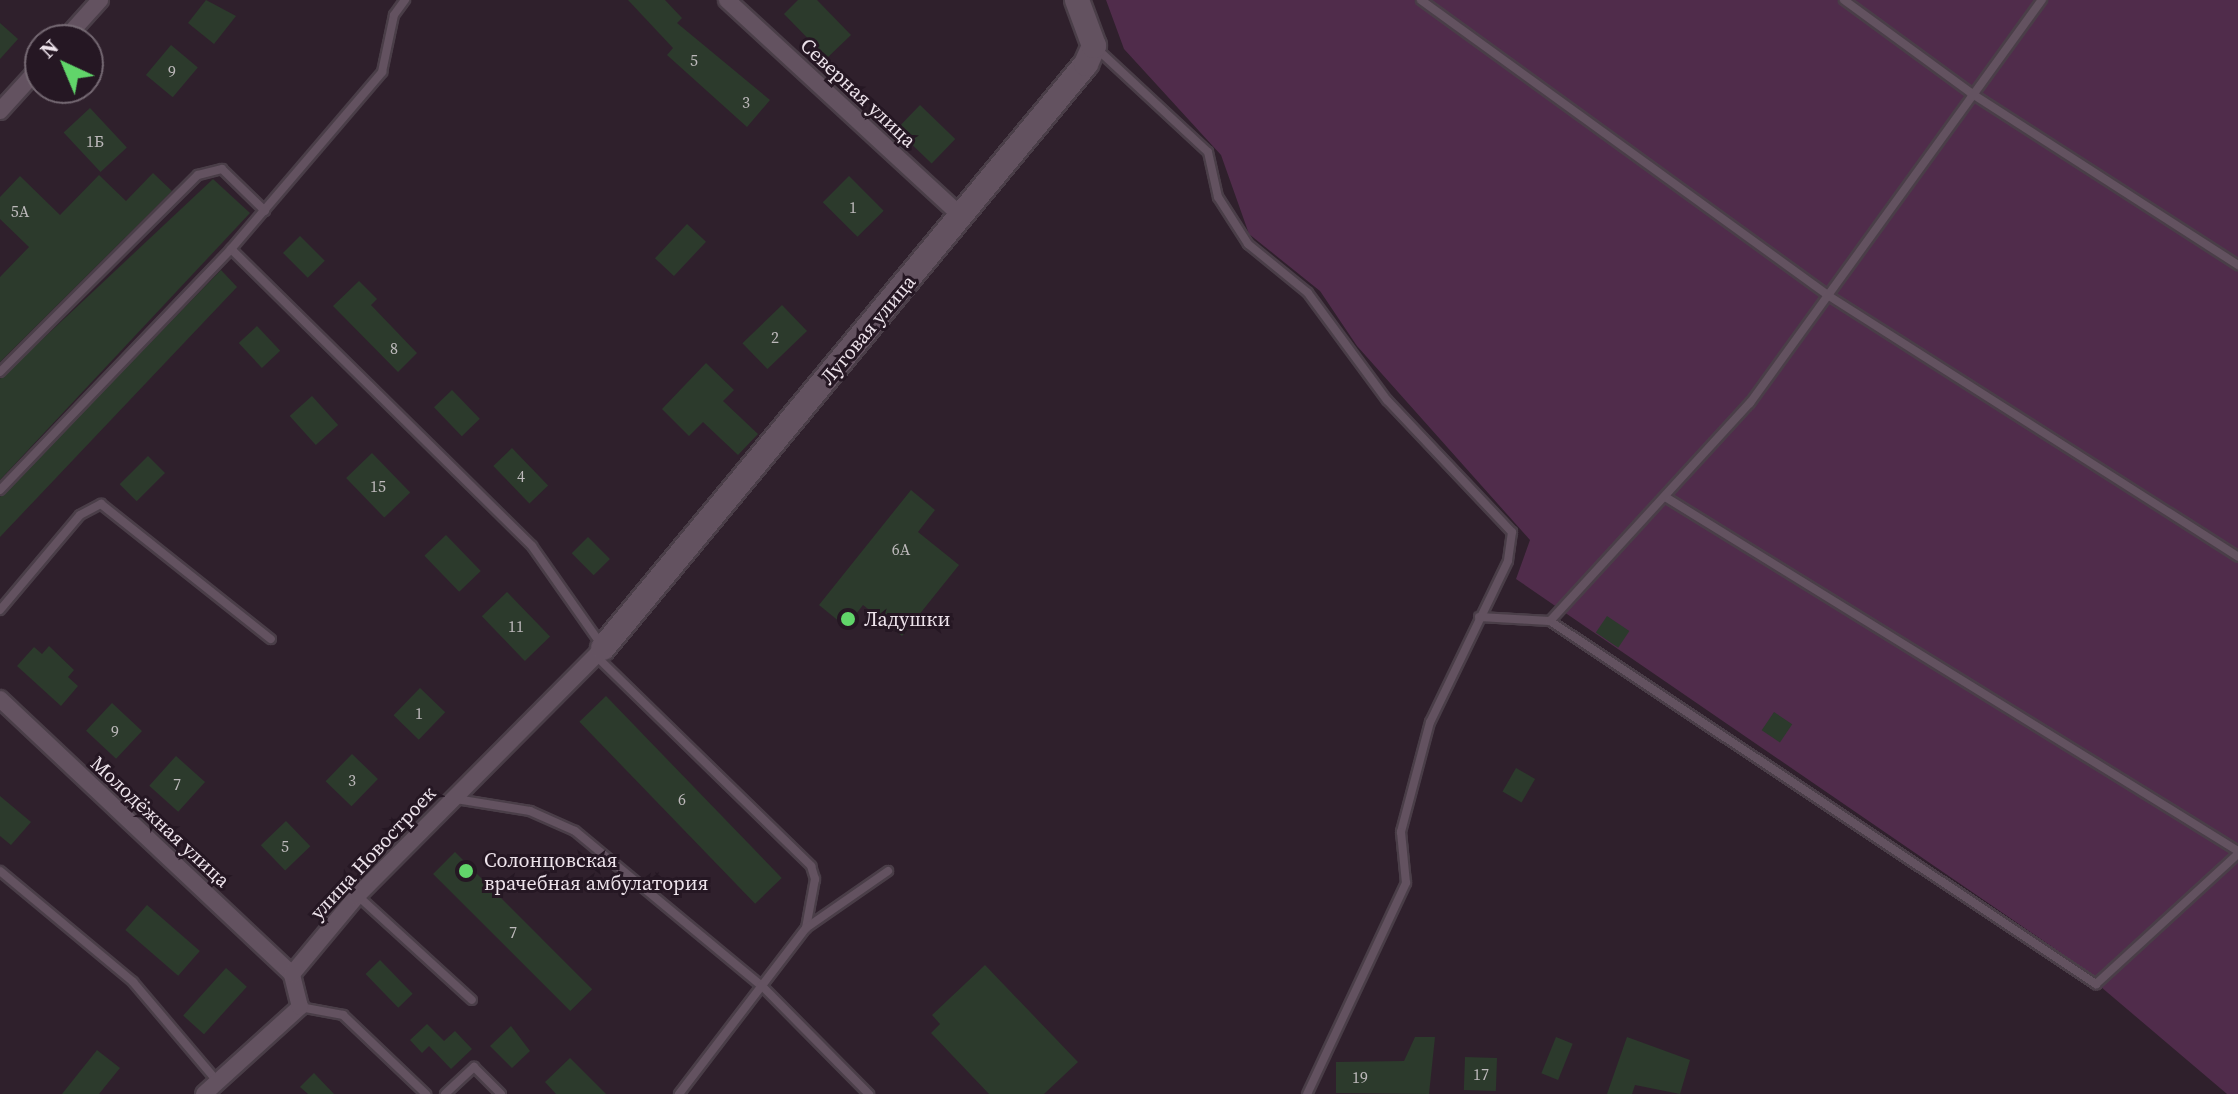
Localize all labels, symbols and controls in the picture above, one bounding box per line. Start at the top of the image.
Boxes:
north arrow [24,24,104,104]
text: N [33,32,65,65]
street label: Северная улица [795,33,921,153]
house number: 5 [690,50,698,70]
house number: 9 [168,61,176,81]
house number: 3 [742,92,750,112]
house number: 1Б [86,131,104,151]
house number: 1 [849,197,857,217]
house number: 5А [11,201,29,221]
street label: Луговая улица [815,270,921,390]
house number: 2 [771,327,779,347]
house number: 8 [390,338,398,358]
house number: 4 [517,466,525,486]
house number: 15 [370,476,386,496]
house number: 6А [892,539,910,559]
place label: Ладушки [864,607,950,631]
marker: Ладушки [839,610,857,628]
house number: 11 [508,616,524,636]
house number: 1 [415,703,423,723]
house number: 9 [111,721,119,741]
street label: Молодёжная улица [86,751,234,893]
house number: 3 [348,770,356,790]
house number: 7 [173,774,181,794]
street label: улица Новостроек [305,782,441,924]
house number: 6 [678,789,686,809]
house number: 5 [281,836,289,856]
place label: Солонцовская врачебная амбулатория [484,848,708,895]
marker: Солонцовская врачебная амбулатория [455,860,477,882]
house number: 7 [509,922,517,942]
house number: 17 [1473,1064,1489,1084]
house number: 19 [1352,1067,1368,1087]

